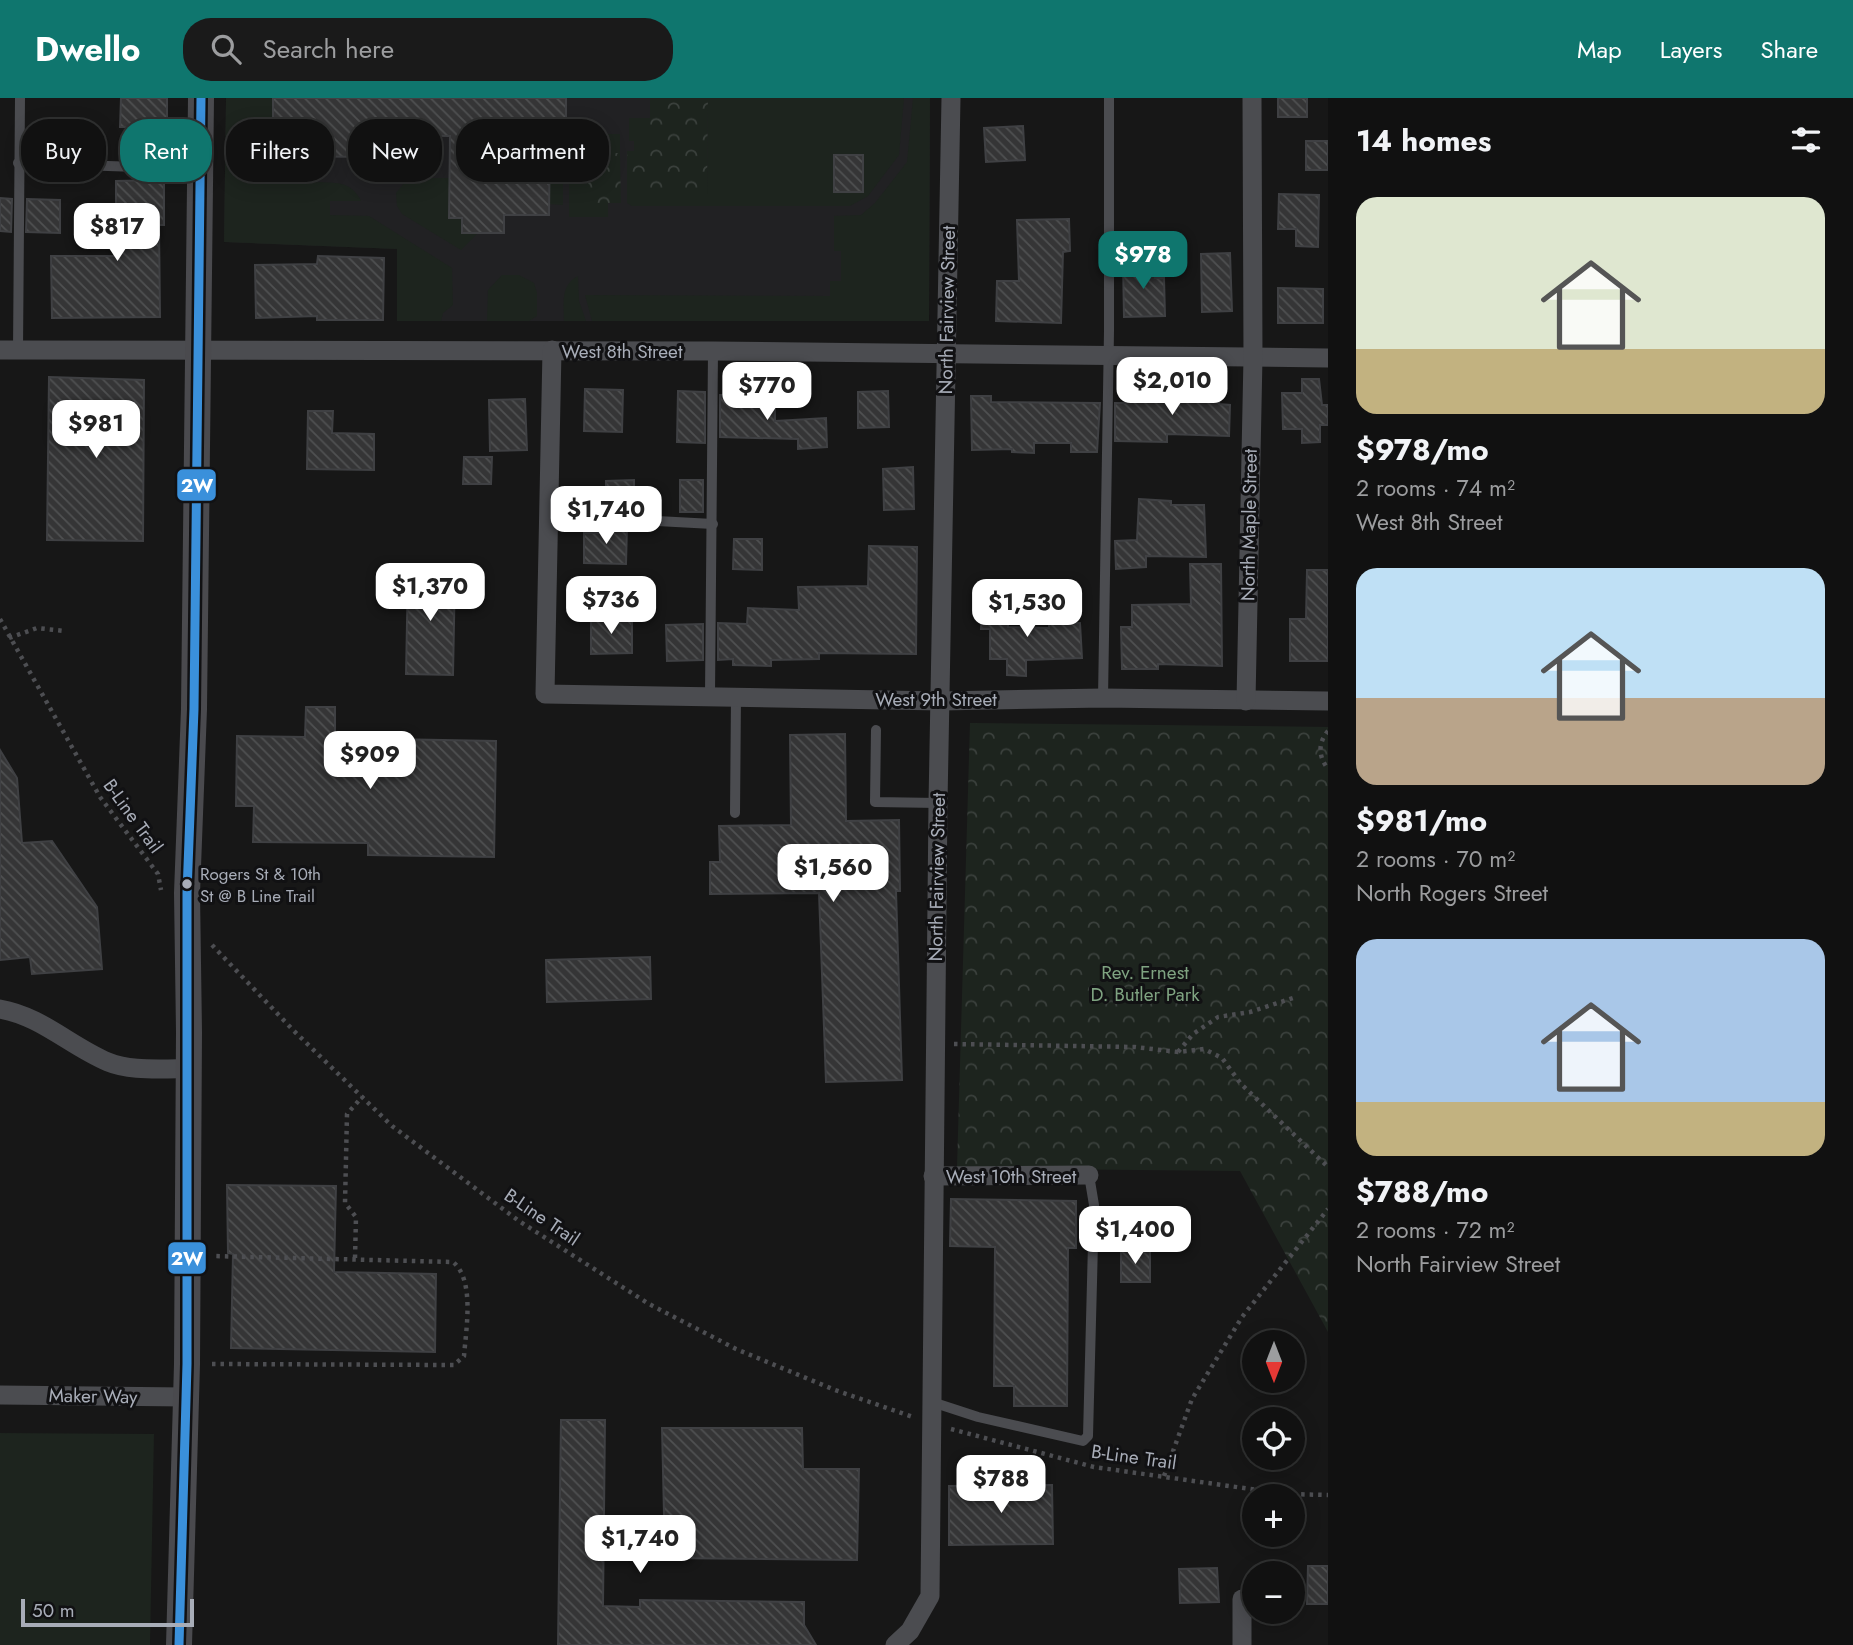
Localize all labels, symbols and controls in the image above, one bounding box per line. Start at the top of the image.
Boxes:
search box [183,18,673,81]
text: Dwello [35,26,141,73]
icon: search [207,30,245,68]
text: Search here [263,30,394,68]
text: Map [1577,32,1622,67]
text: Layers [1660,32,1722,67]
text: Share [1760,32,1818,67]
chip: Buy [21,119,106,182]
chip: Rent [120,119,212,182]
chip: Filters [226,119,334,182]
chip: New [348,119,442,182]
chip: Apartment [456,119,609,182]
text: 14 homes [1356,119,1491,162]
icon: filters [1787,121,1825,159]
pin: $817 [76,204,158,263]
text: $817 [90,209,144,243]
street label: North Fairview Street [932,225,962,395]
pin: $978 [1102,232,1184,291]
text: $978 [1114,237,1172,271]
icon: home [1528,242,1654,368]
street label: West 8th Street [562,338,683,365]
pin: $2,010 [1115,358,1229,417]
pin: $770 [726,362,808,422]
text: $2,010 [1132,363,1212,397]
text: $770 [738,368,796,402]
pin: $981 [55,400,137,460]
text: $981 [68,406,124,440]
text: $978/mo [1356,428,1489,471]
street label: North Maple Street [1234,448,1264,601]
line badge: 2W [176,468,217,502]
text: 2 rooms · 74 m² [1356,471,1515,505]
text: 2W [181,472,214,499]
pin: $1,740 [549,486,663,546]
text: $1,740 [567,492,645,526]
text: West 8th Street [1356,505,1502,539]
pin: $1,370 [373,564,487,623]
text: $1,370 [392,569,468,603]
pin: $736 [570,576,652,636]
pin: $1,530 [970,580,1084,639]
text: $736 [582,582,640,616]
text: $1,530 [988,585,1066,619]
icon: home [1528,613,1654,739]
street label: West 9th Street [875,686,997,713]
pin: $909 [329,732,411,791]
text: $909 [340,737,400,771]
street label: B-Line Trail [97,773,169,859]
street label: North Fairview Street [922,792,952,962]
text: $981/mo [1356,799,1487,842]
text: 2 rooms · 70 m² [1356,842,1515,876]
pin: $1,560 [776,844,890,904]
text: $1,560 [794,850,872,884]
place label: Rogers St & 10th St @ B Line Trail [200,862,321,908]
text: North Rogers Street [1356,876,1548,910]
marker: Rogers St & 10th St @ B Line Trail [180,877,194,891]
park label: Rev. Ernest D. Butler Park [1090,959,1200,1008]
icon: home [1528,984,1654,1110]
street label: West 10th Street [946,1163,1077,1190]
text: $788/mo [1356,1170,1488,1213]
street label: B-Line Trail [499,1182,585,1252]
pin: $1,400 [1078,1206,1192,1266]
text: $1,400 [1095,1212,1175,1246]
text: 2 rooms · 72 m² [1356,1213,1515,1247]
line badge: 2W [167,1241,207,1275]
text: 2W [171,1245,204,1272]
text: North Fairview Street [1356,1247,1560,1281]
north arrow [1242,1330,1306,1393]
map controls [1242,1330,1305,1624]
street label: Maker Way [48,1382,138,1410]
button: locate [1242,1407,1305,1470]
street label: B-Line Trail [1090,1438,1178,1476]
pin: $788 [960,1456,1042,1515]
text: $788 [972,1461,1030,1495]
button: + [1242,1484,1305,1547]
pin: $1,740 [583,1516,697,1575]
text: $1,740 [601,1521,679,1555]
button: − [1242,1561,1305,1624]
scale bar [21,1596,194,1628]
text: 50 m [32,1597,75,1624]

